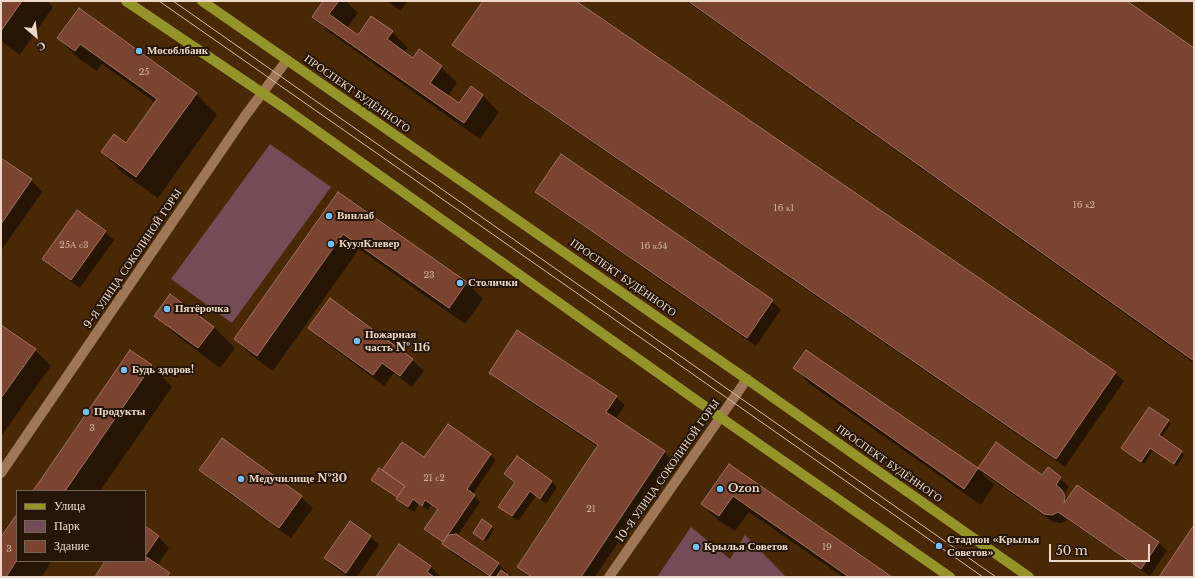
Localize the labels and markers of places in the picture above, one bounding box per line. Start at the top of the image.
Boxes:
place label: Мособлбанк [147,44,208,58]
marker: Мособлбанк [134,46,144,56]
place label: Винлаб [337,209,374,223]
marker: Винлаб [324,211,334,221]
place label: КуулКлевер [339,237,400,251]
marker: КуулКлевер [326,239,336,249]
place label: Столички [468,276,518,290]
marker: Столички [455,278,465,288]
place label: Пятёрочка [175,302,229,316]
marker: Пятёрочка [162,304,172,314]
place label: Пожарная часть № 116 [365,328,430,354]
marker: Пожарная часть № 116 [352,336,362,346]
place label: Будь здоров! [132,363,194,377]
marker: Будь здоров! [119,365,129,375]
place label: Продукты [94,405,145,419]
marker: Продукты [81,407,91,417]
place label: Медучилище №30 [249,472,347,486]
marker: Медучилище №30 [236,474,246,484]
place label: Ozon [728,482,760,496]
marker: Ozon [715,484,725,494]
place label: Стадион «Крылья Советов» [947,533,1039,559]
place label: Крылья Советов [704,540,788,554]
marker: Стадион «Крылья Советов» [934,541,944,551]
marker: Крылья Советов [691,542,701,552]

